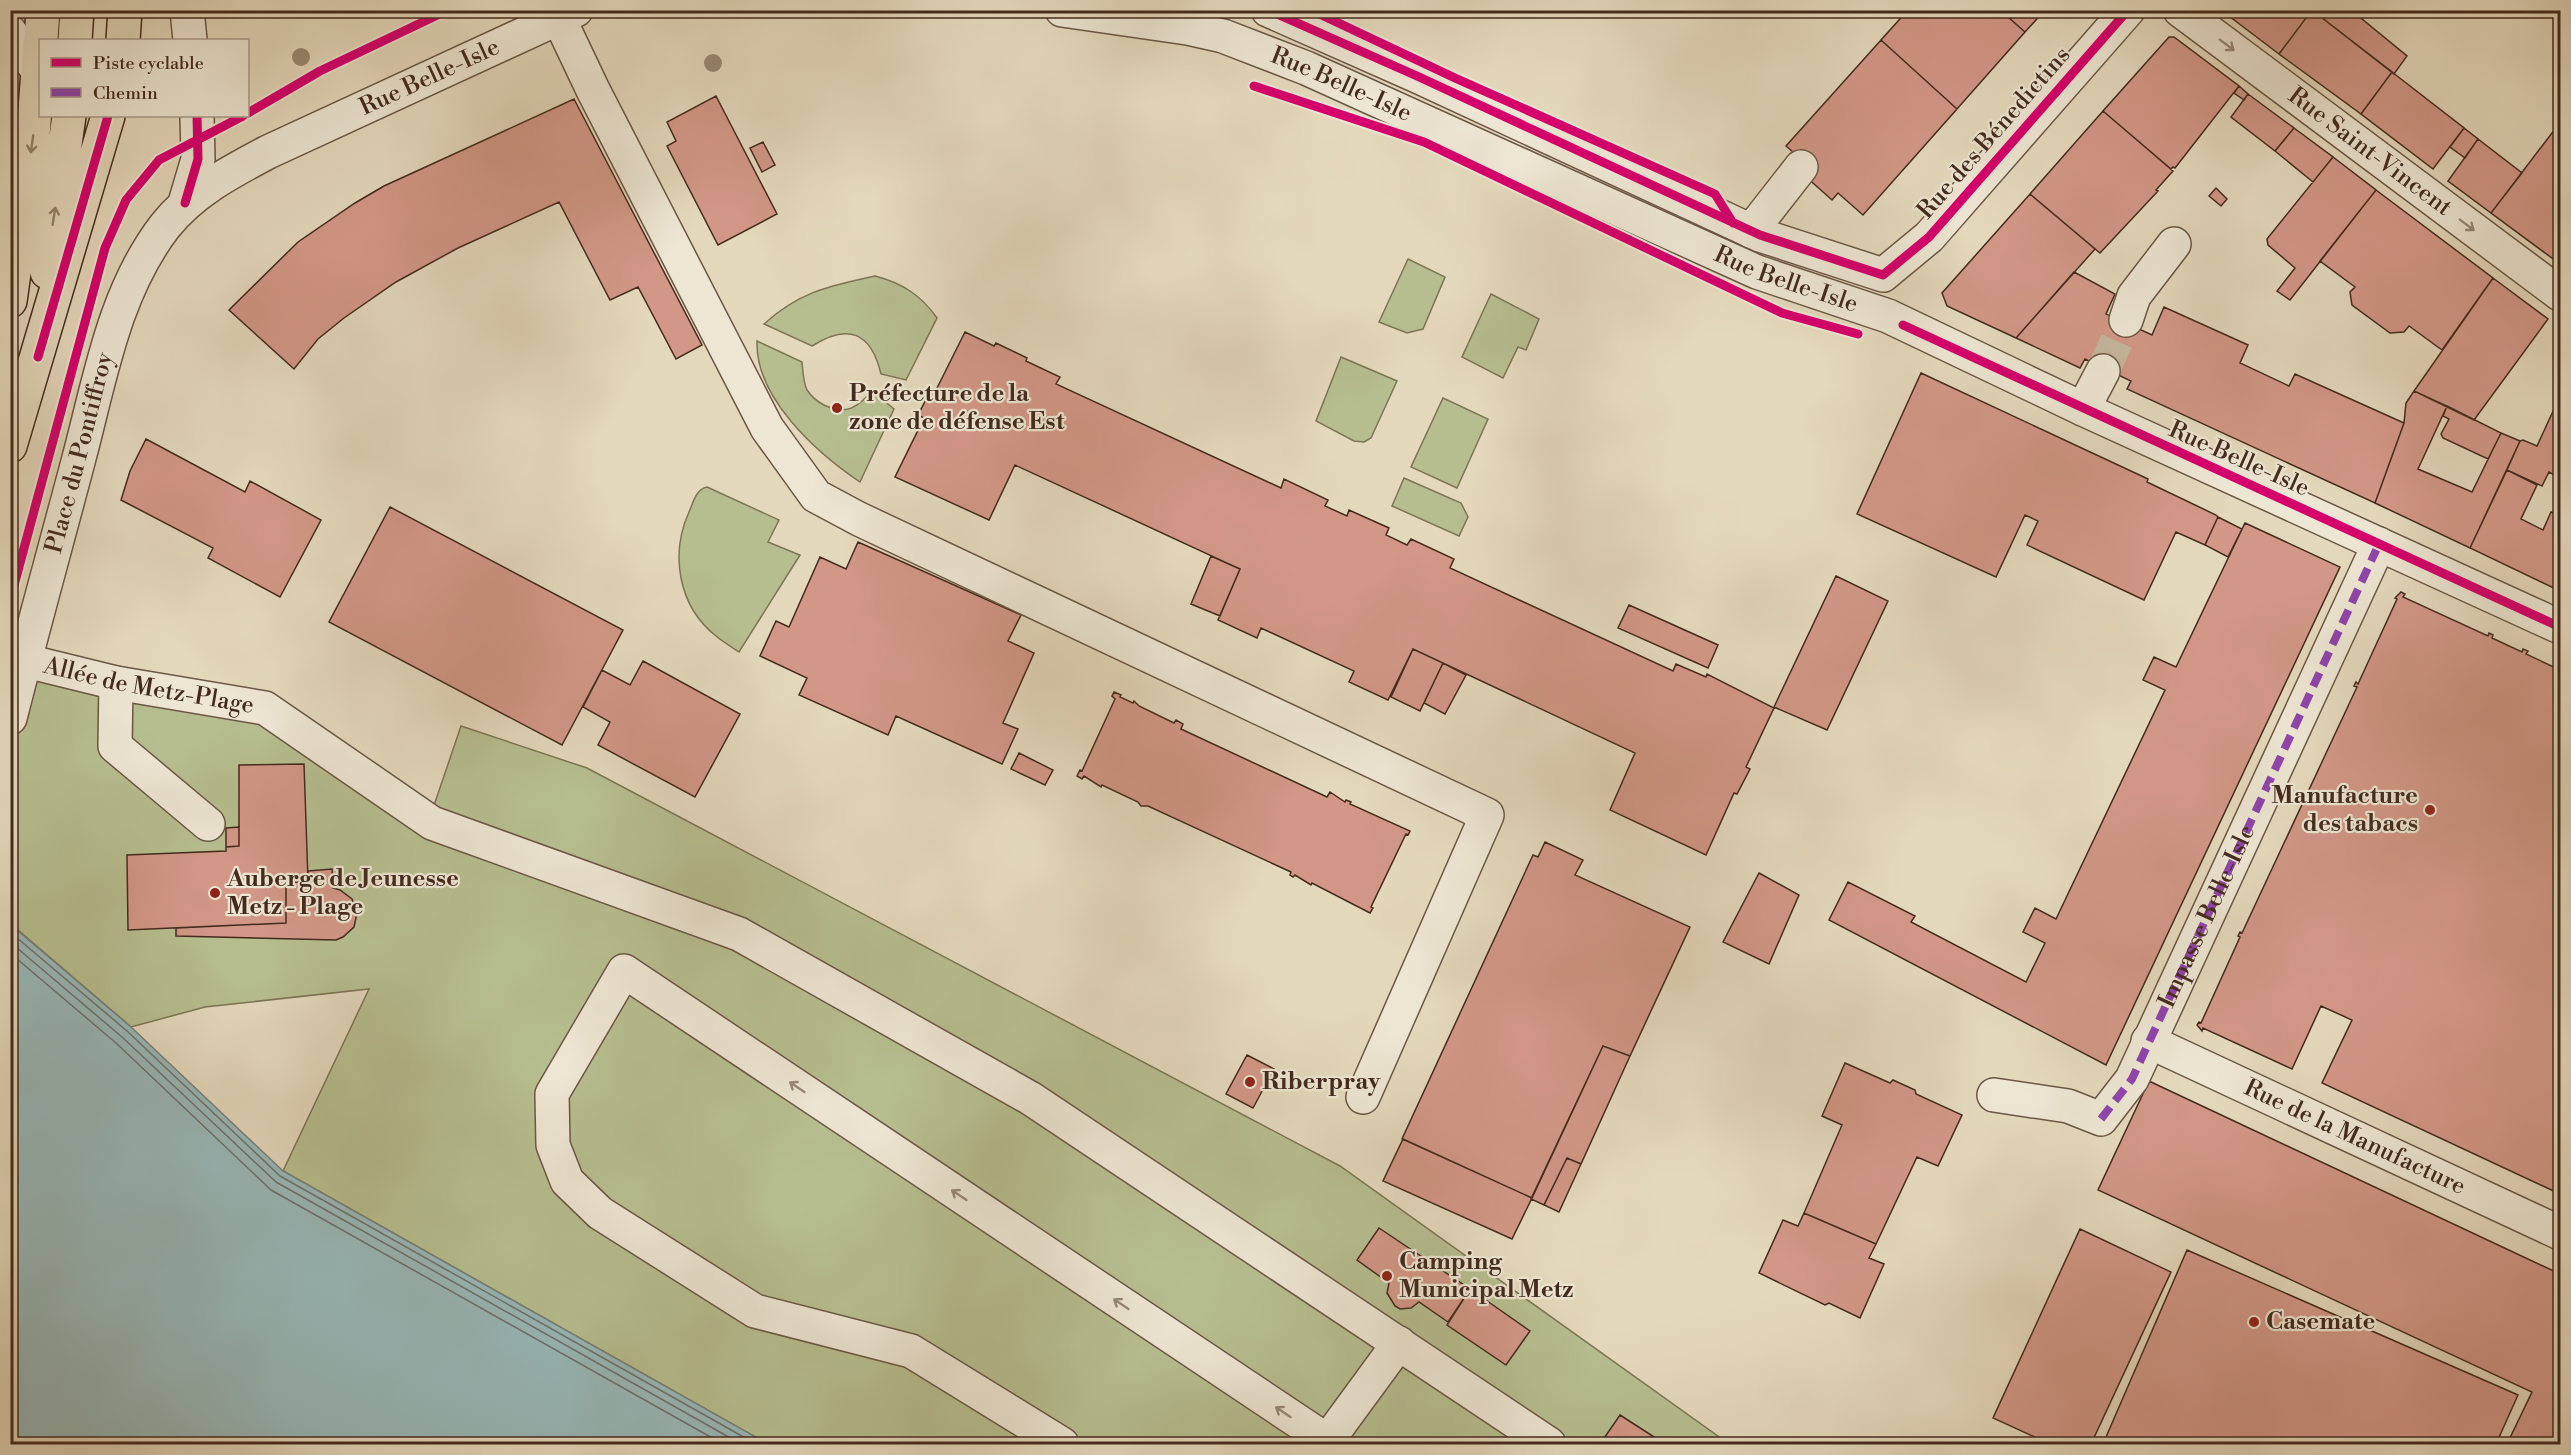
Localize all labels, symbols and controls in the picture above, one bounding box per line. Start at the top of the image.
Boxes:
street label: Rue Belle-Isle [355,32,504,123]
legend [39,39,249,117]
one-way arrow [2218,39,2234,52]
street label: Rue Belle-Isle [1266,41,1416,129]
street label: Rue des Bénedictins [1911,41,2077,225]
text: Piste cyclable [93,52,204,75]
street label: Rue Saint-Vincent [2282,81,2458,223]
text: Chemin [93,82,158,105]
one-way arrow [27,134,38,154]
one-way arrow [48,206,59,226]
one-way arrow [2459,219,2475,231]
street label: Rue Belle-Isle [1709,240,1862,320]
street label: Place du Pontiffroy [39,349,120,557]
place label: Préfecture de la zone de défense Est [849,379,1065,437]
marker: Préfecture de la zone de défense Est [830,401,844,415]
street label: Rue Belle-Isle [2164,415,2314,503]
street label: Allée de Metz-Plage [40,651,256,721]
place label: Manufacture des tabacs [2271,781,2418,839]
marker: Manufacture des tabacs [2423,803,2437,817]
street label: Impasse Belle-Isle [2152,820,2262,1012]
place label: Auberge de Jeunesse Metz - Plage [226,864,459,922]
marker: Auberge de Jeunesse Metz - Plage [208,886,222,900]
place label: Riberpray [1262,1067,1381,1097]
street label: Rue de la Manufacture [2239,1073,2470,1202]
marker: Riberpray [1243,1075,1257,1089]
one-way arrow [789,1081,806,1093]
one-way arrow [951,1189,968,1201]
place label: Camping Municipal Metz [1399,1247,1574,1305]
marker: Camping Municipal Metz [1380,1269,1394,1283]
one-way arrow [1113,1297,1130,1310]
place label: Casemate [2266,1307,2376,1337]
marker: Casemate [2247,1315,2261,1329]
one-way arrow [1276,1406,1292,1418]

